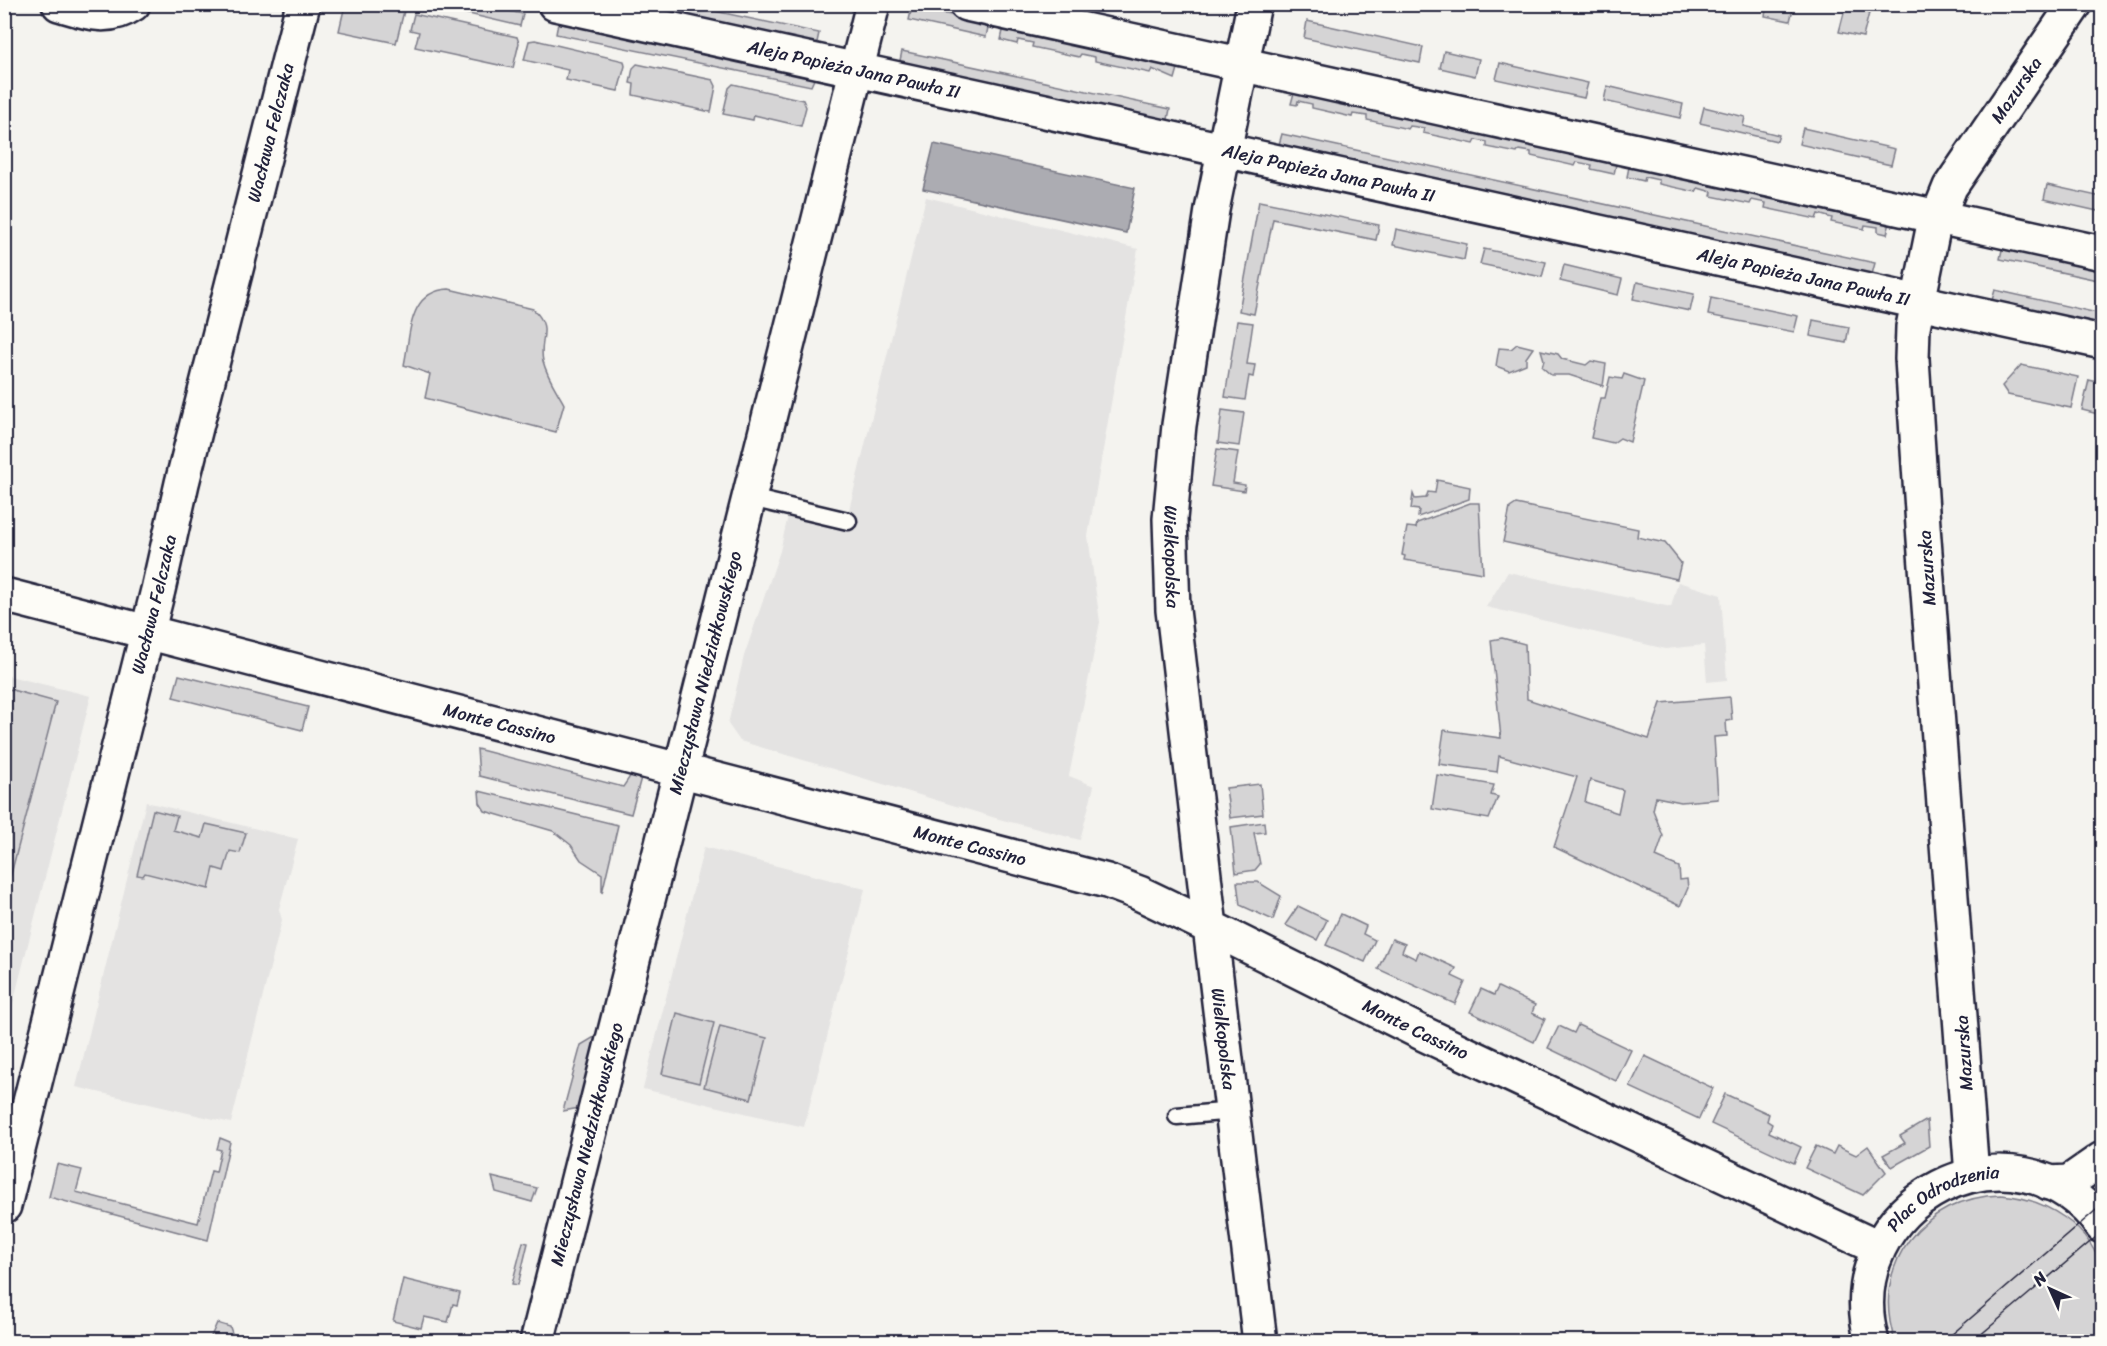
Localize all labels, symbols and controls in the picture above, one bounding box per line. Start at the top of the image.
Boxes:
street label: Aleja Papieża Jana Pawła II [743,30,964,108]
street label: Mazurska [1982,50,2051,130]
street label: Wacława Felczaka [238,60,303,206]
street label: Aleja Papieża Jana Pawła II [1218,134,1439,212]
street label: Aleja Papieża Jana Pawła II [1693,238,1913,316]
street label: Wielkopolska [1154,504,1189,609]
street label: Mazurska [1908,529,1946,607]
street label: Wacława Felczaka [122,532,186,677]
street label: Mieczysława Niedziałkowskiego [659,547,751,798]
street label: Monte Cassino [440,694,559,753]
street label: Monte Cassino [910,816,1030,875]
street label: Wielkopolska [1201,986,1246,1093]
street label: Monte Cassino [1357,990,1474,1069]
street label: Mazurska [1945,1014,1983,1092]
street label: Mieczysława Niedziałkowskiego [541,1019,633,1269]
street label: Plac Odrodzenia [1878,1156,2001,1239]
north arrow [2020,1259,2080,1319]
text: N [2025,1264,2055,1294]

